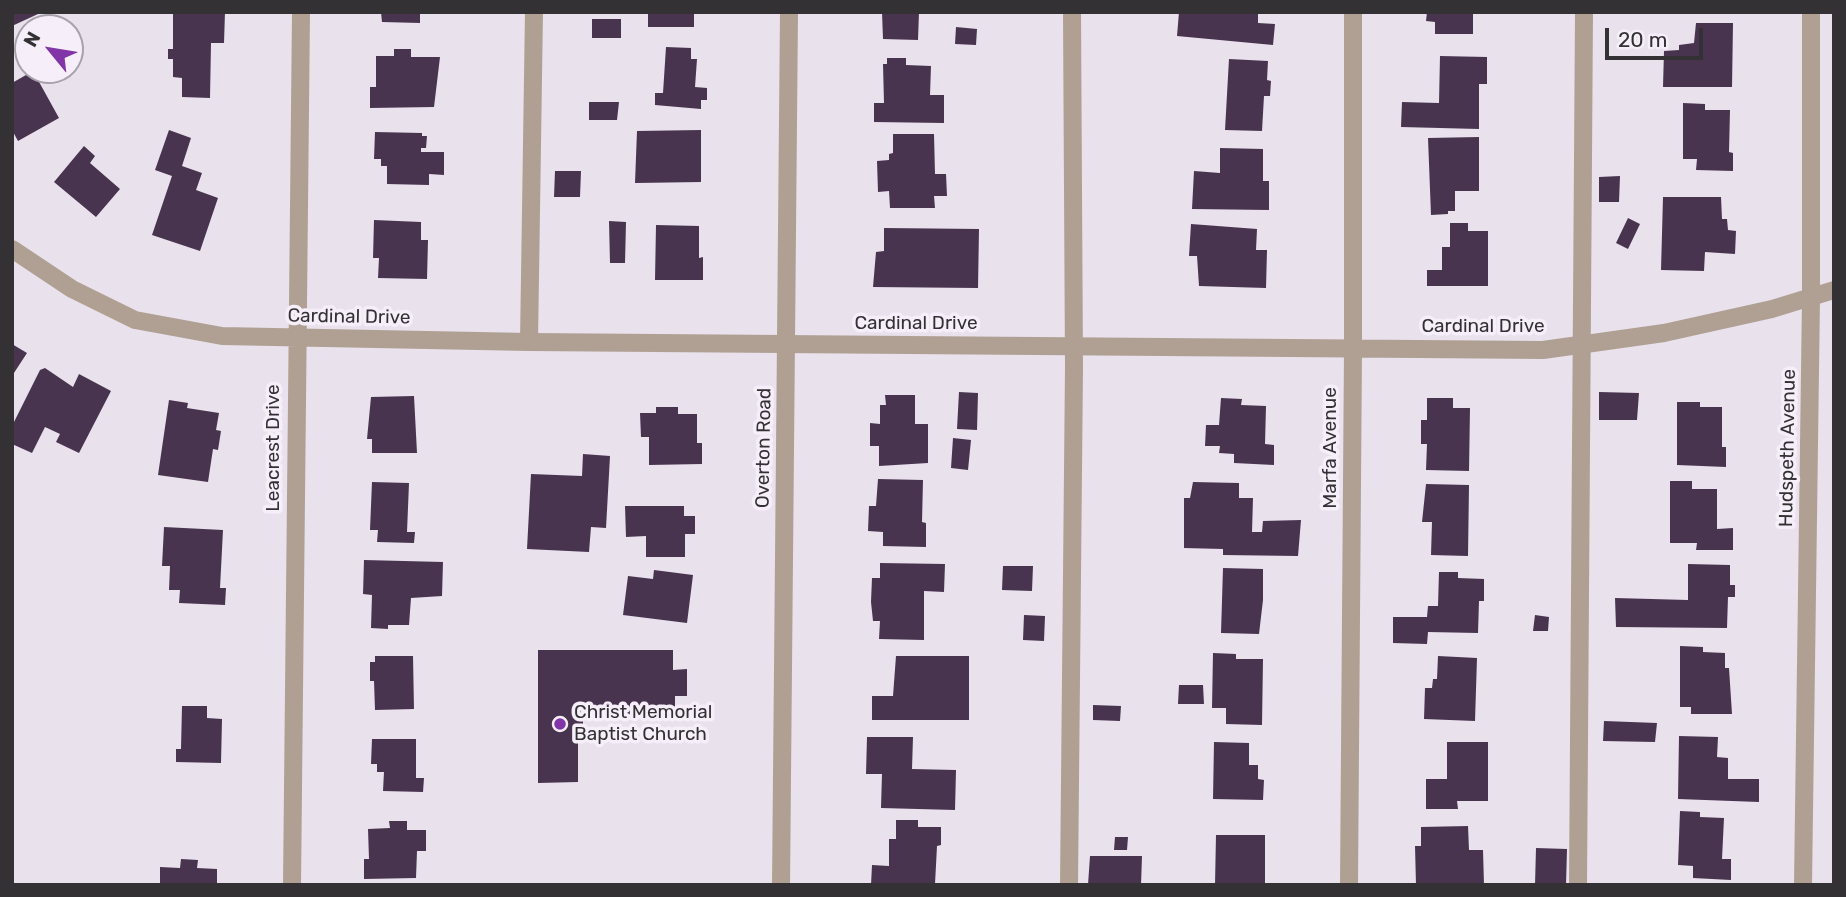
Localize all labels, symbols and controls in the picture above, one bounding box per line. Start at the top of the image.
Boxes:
north arrow [14,14,84,84]
scale bar [1608,14,1706,58]
text: 20 m [1618,27,1667,52]
text: N [19,28,45,51]
street label: Cardinal Drive [287,305,411,329]
street label: Cardinal Drive [854,313,978,335]
street label: Cardinal Drive [1421,316,1545,338]
street label: Hudspeth Avenue [1775,369,1801,527]
street label: Leacrest Drive [263,384,285,512]
street label: Marfa Avenue [1320,387,1342,509]
street label: Overton Road [752,388,776,508]
place label: Christ Memorial Baptist Church [574,702,712,746]
marker: Christ Memorial Baptist Church [552,716,568,732]

